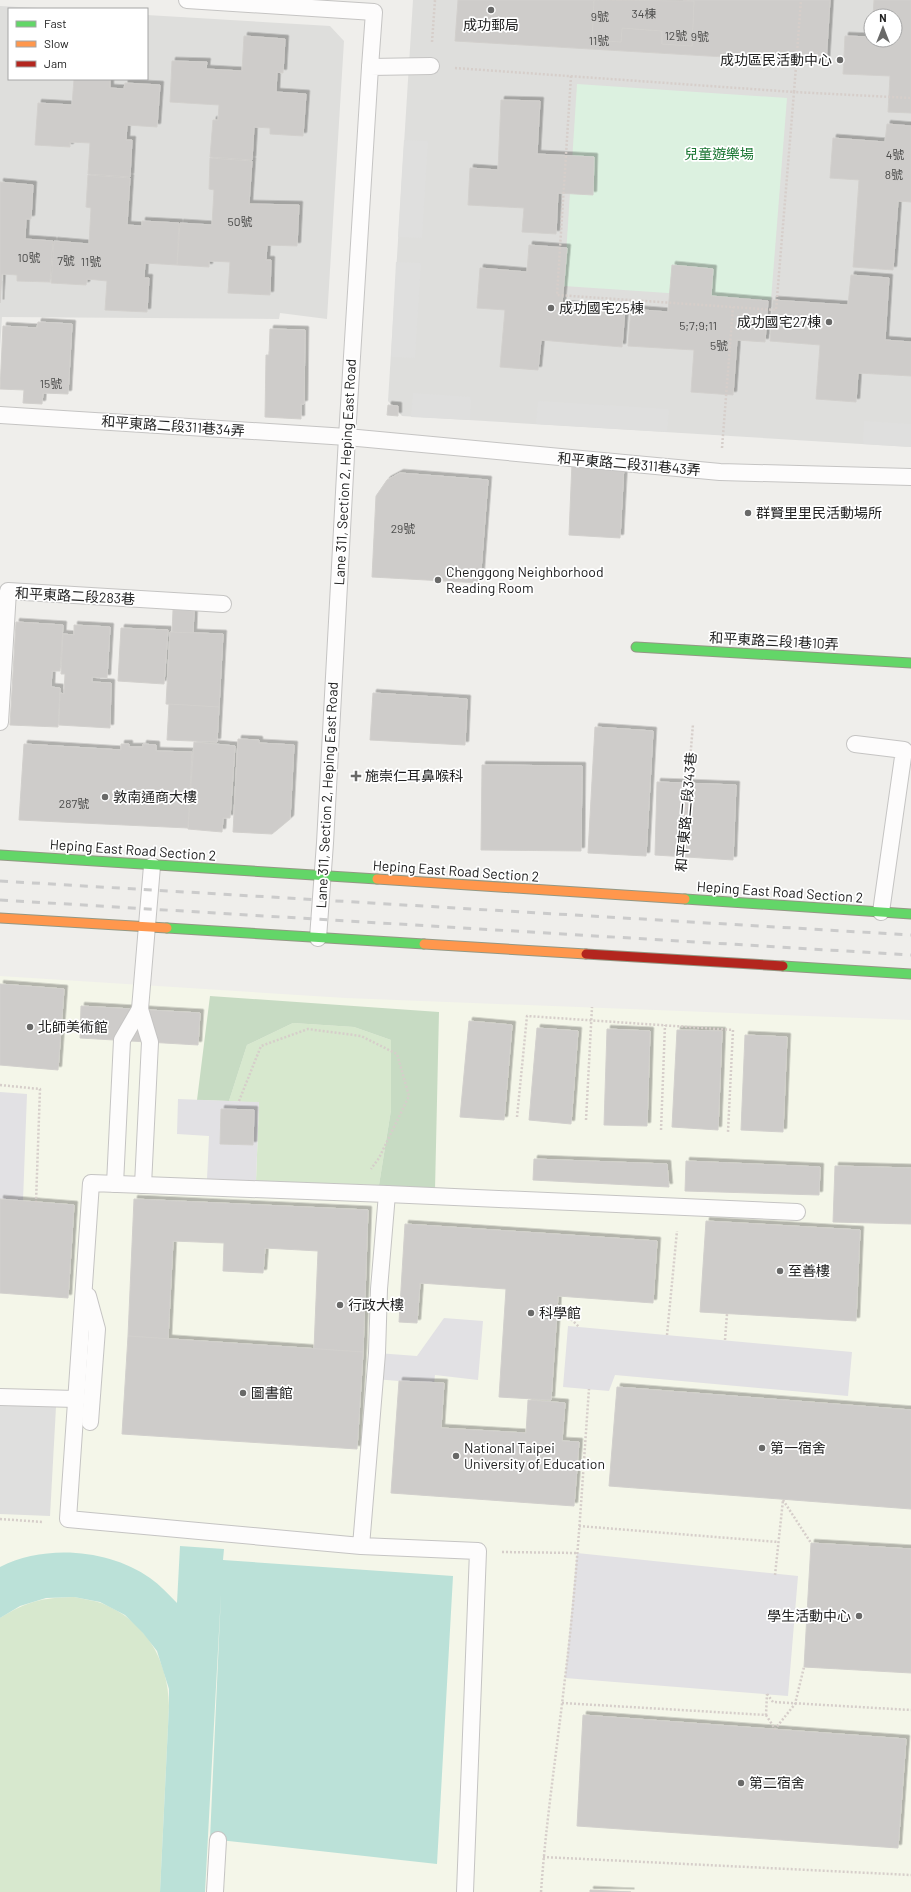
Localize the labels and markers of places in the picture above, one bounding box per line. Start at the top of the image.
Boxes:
marker: 成功郵局 [486,5,496,15]
place label: 成功郵局 [463,16,519,33]
place label: 成功區民活動中心 [720,51,832,68]
marker: 成功區民活動中心 [835,55,845,65]
place label: 成功國宅25棟 [559,299,644,316]
marker: 成功國宅25棟 [546,303,556,313]
place label: 成功國宅27棟 [737,313,821,330]
marker: 成功國宅27棟 [824,317,834,327]
place label: 群賢里里民活動場所 [756,504,882,521]
marker: 群賢里里民活動場所 [743,508,753,518]
place label: Chenggong Neighborhood Reading Room [446,563,604,596]
marker: Chenggong Neighborhood Reading Room [433,575,443,585]
place label: 施崇仁耳鼻喉科 [365,767,463,784]
marker: 施崇仁耳鼻喉科 [350,770,362,782]
place label: 敦南通商大樓 [113,788,197,805]
marker: 敦南通商大樓 [100,792,110,802]
place label: 北師美術館 [38,1018,108,1035]
marker: 北師美術館 [25,1022,35,1032]
place label: 至善樓 [788,1262,830,1279]
marker: 至善樓 [775,1266,785,1276]
place label: 行政大樓 [348,1296,404,1313]
marker: 行政大樓 [335,1300,345,1310]
place label: 科學館 [539,1304,581,1321]
marker: 科學館 [526,1308,536,1318]
place label: 圖書館 [251,1384,293,1401]
marker: 圖書館 [238,1388,248,1398]
place label: National Taipei University of Education [464,1439,605,1472]
place label: 第一宿舍 [770,1439,826,1456]
marker: 第一宿舍 [757,1443,767,1453]
marker: National Taipei University of Education [451,1451,461,1461]
place label: 學生活動中心 [767,1607,851,1624]
marker: 學生活動中心 [854,1611,864,1621]
place label: 第二宿舍 [749,1774,805,1791]
marker: 第二宿舍 [736,1778,746,1788]

